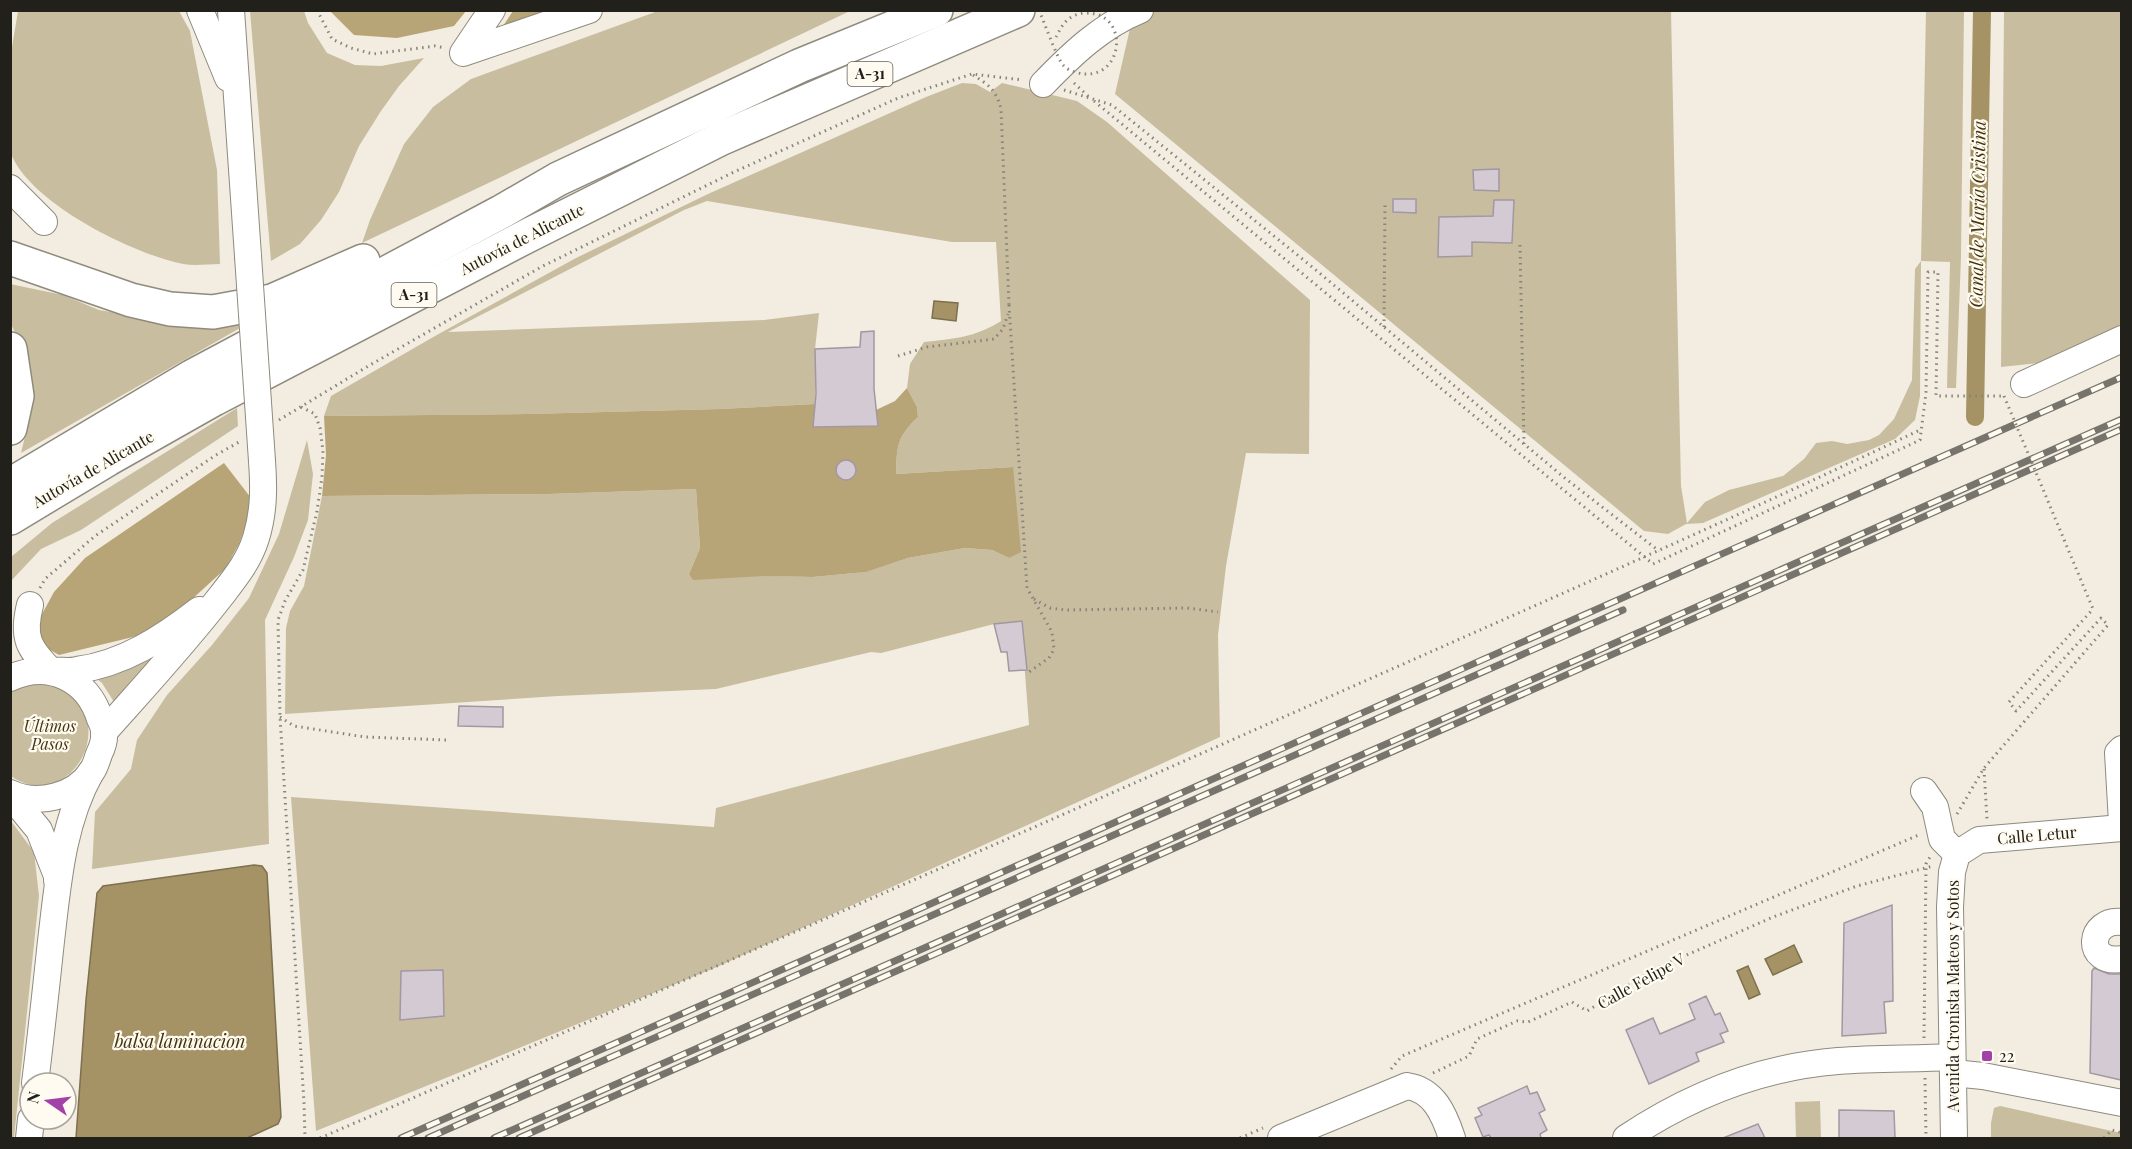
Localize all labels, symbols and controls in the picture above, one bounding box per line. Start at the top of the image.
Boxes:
road number: A-31 [848,62,892,86]
water label: Canal de María Cristina [1963,120,1991,308]
street label: Autovía de Alicante [455,198,587,279]
road number: A-31 [392,283,436,307]
street label: Autovía de Alicante [27,425,157,512]
park label: Últimos Pasos [24,715,76,754]
street label: Calle Letur [1996,821,2078,848]
street label: Avenida Cronista Mateos y Sotos [1942,880,1963,1113]
street label: Calle Felipe V [1593,947,1689,1013]
water label: balsa laminacion [114,1029,246,1053]
place label: 22 [1999,1045,2014,1066]
marker: 22 [1980,1049,1994,1063]
north arrow [18,1071,78,1131]
text: N [21,1089,45,1105]

